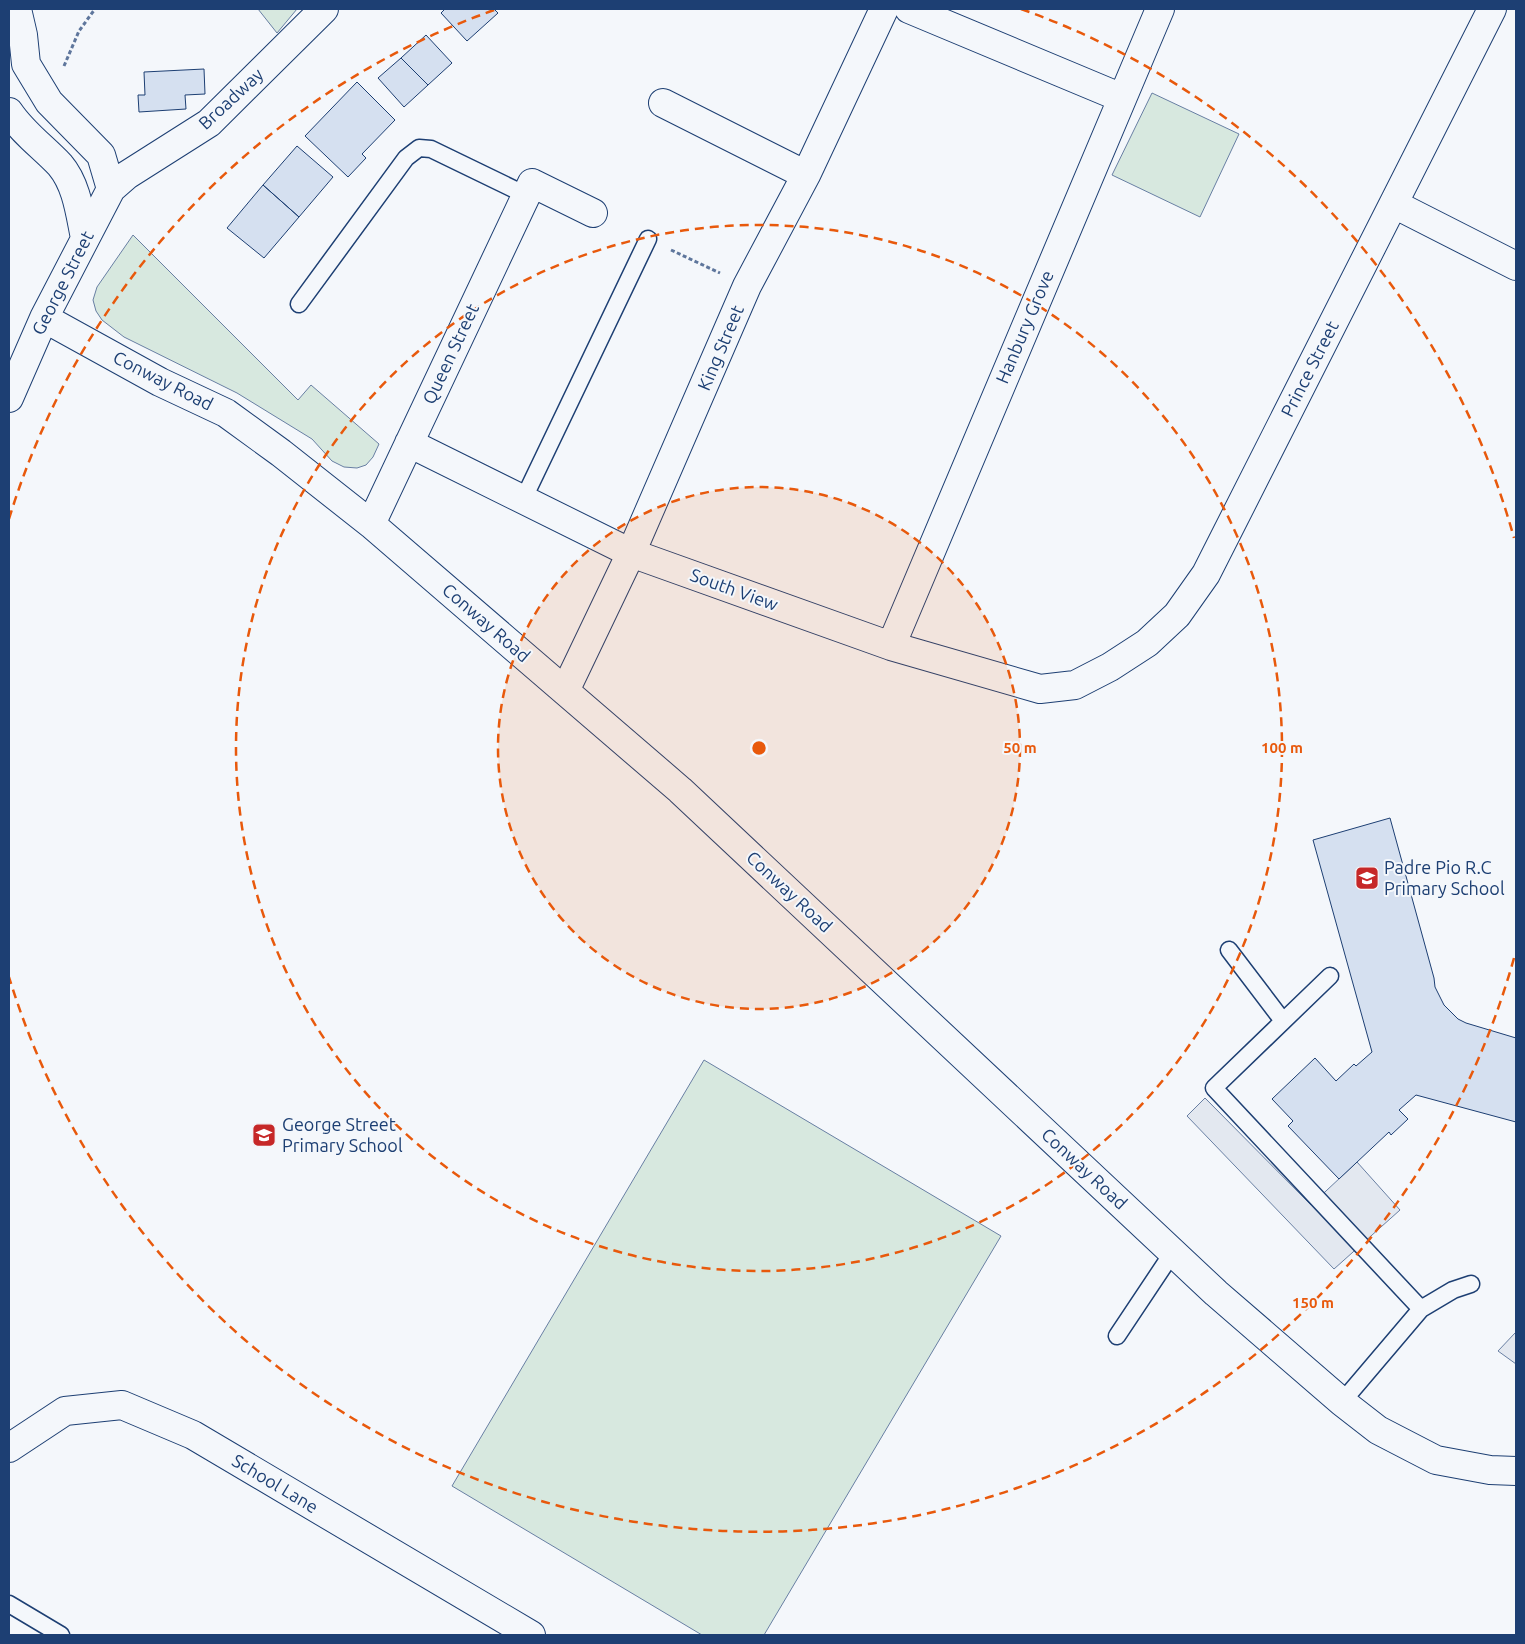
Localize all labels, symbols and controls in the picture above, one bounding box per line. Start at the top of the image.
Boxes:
street label: Broadway [194,63,267,133]
street label: George Street [27,227,97,338]
street label: Hanbury Grove [991,267,1057,386]
street label: Queen Street [418,300,483,408]
street label: King Street [693,302,747,393]
street label: Prince Street [1276,317,1342,420]
street label: Conway Road [110,346,217,414]
street label: South View [688,564,781,614]
street label: Conway Road [439,579,534,666]
centre of rings [750,739,768,757]
text: 50 m [1003,739,1037,756]
text: 100 m [1261,739,1303,756]
street label: Conway Road [743,847,836,936]
place label: Padre Pio R.C Primary School [1384,857,1505,898]
school or university icon: Padre Pio R.C Primary School [1354,865,1380,891]
place label: George Street Primary School [282,1114,403,1155]
school or university icon: George Street Primary School [251,1122,277,1148]
street label: Conway Road [1038,1124,1131,1213]
text: 150 m [1292,1294,1334,1311]
street label: School Lane [229,1450,322,1517]

